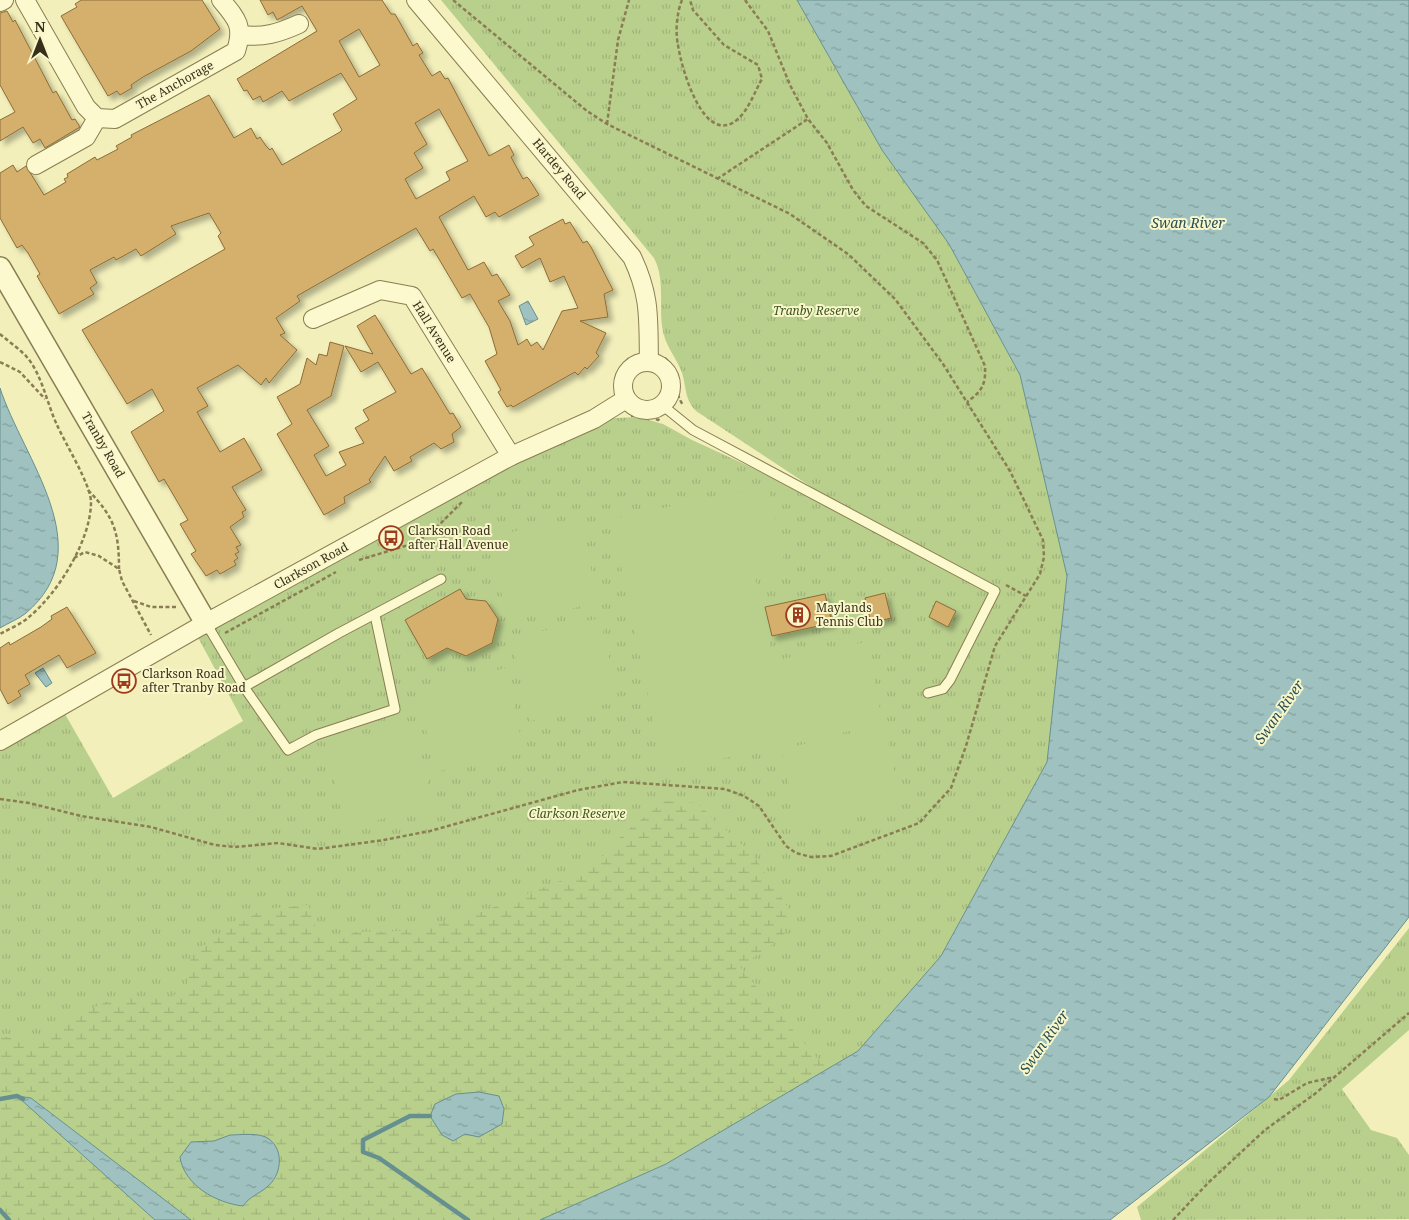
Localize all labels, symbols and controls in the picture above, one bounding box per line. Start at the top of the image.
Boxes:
north arrow [15,15,65,65]
text: N [34,17,46,36]
street label: The Anchorage [133,56,217,113]
street label: Hardey Road [529,135,590,203]
water label: Swan River [1151,213,1225,232]
street label: Hall Avenue [409,298,460,366]
park label: Tranby Reserve [773,302,859,319]
street label: Tranby Road [78,409,129,481]
place label: Clarkson Road after Hall Avenue [408,522,508,553]
bus stop icon: Clarkson Road after Hall Avenue [378,525,404,551]
street label: Clarkson Road [270,538,352,593]
place label: Maylands Tennis Club [816,599,883,630]
building icon: Maylands Tennis Club [785,602,811,628]
place label: Clarkson Road after Tranby Road [142,665,246,696]
bus stop icon: Clarkson Road after Tranby Road [111,668,137,694]
water label: Swan River [1250,676,1308,747]
park label: Clarkson Reserve [529,805,625,822]
water label: Swan River [1015,1006,1073,1077]

